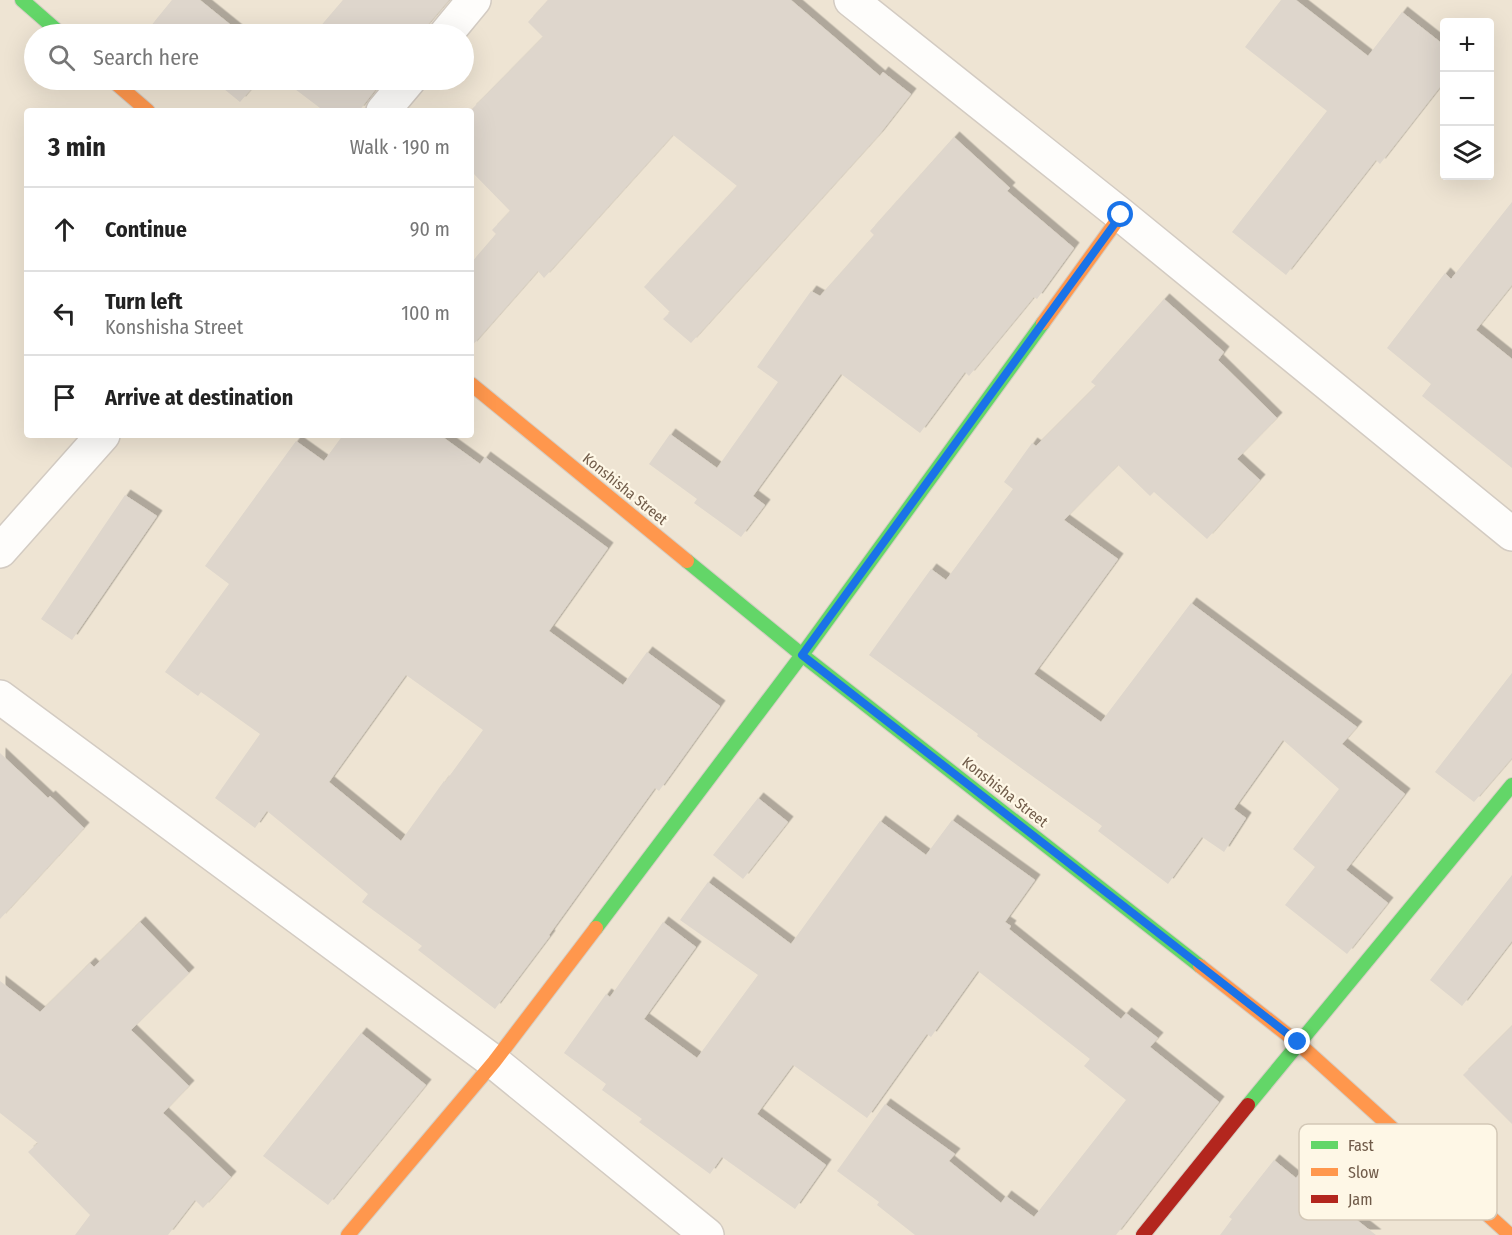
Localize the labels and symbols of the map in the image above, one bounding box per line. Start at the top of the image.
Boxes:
route start [1107,201,1133,227]
street label: Konshisha Street [579,449,671,529]
street label: Konshisha Street [959,753,1051,831]
route end [1284,1028,1310,1054]
legend [1299,1124,1497,1220]
text: Fast [1348,1136,1375,1155]
text: Slow [1348,1163,1379,1182]
text: Jam [1348,1190,1373,1209]

